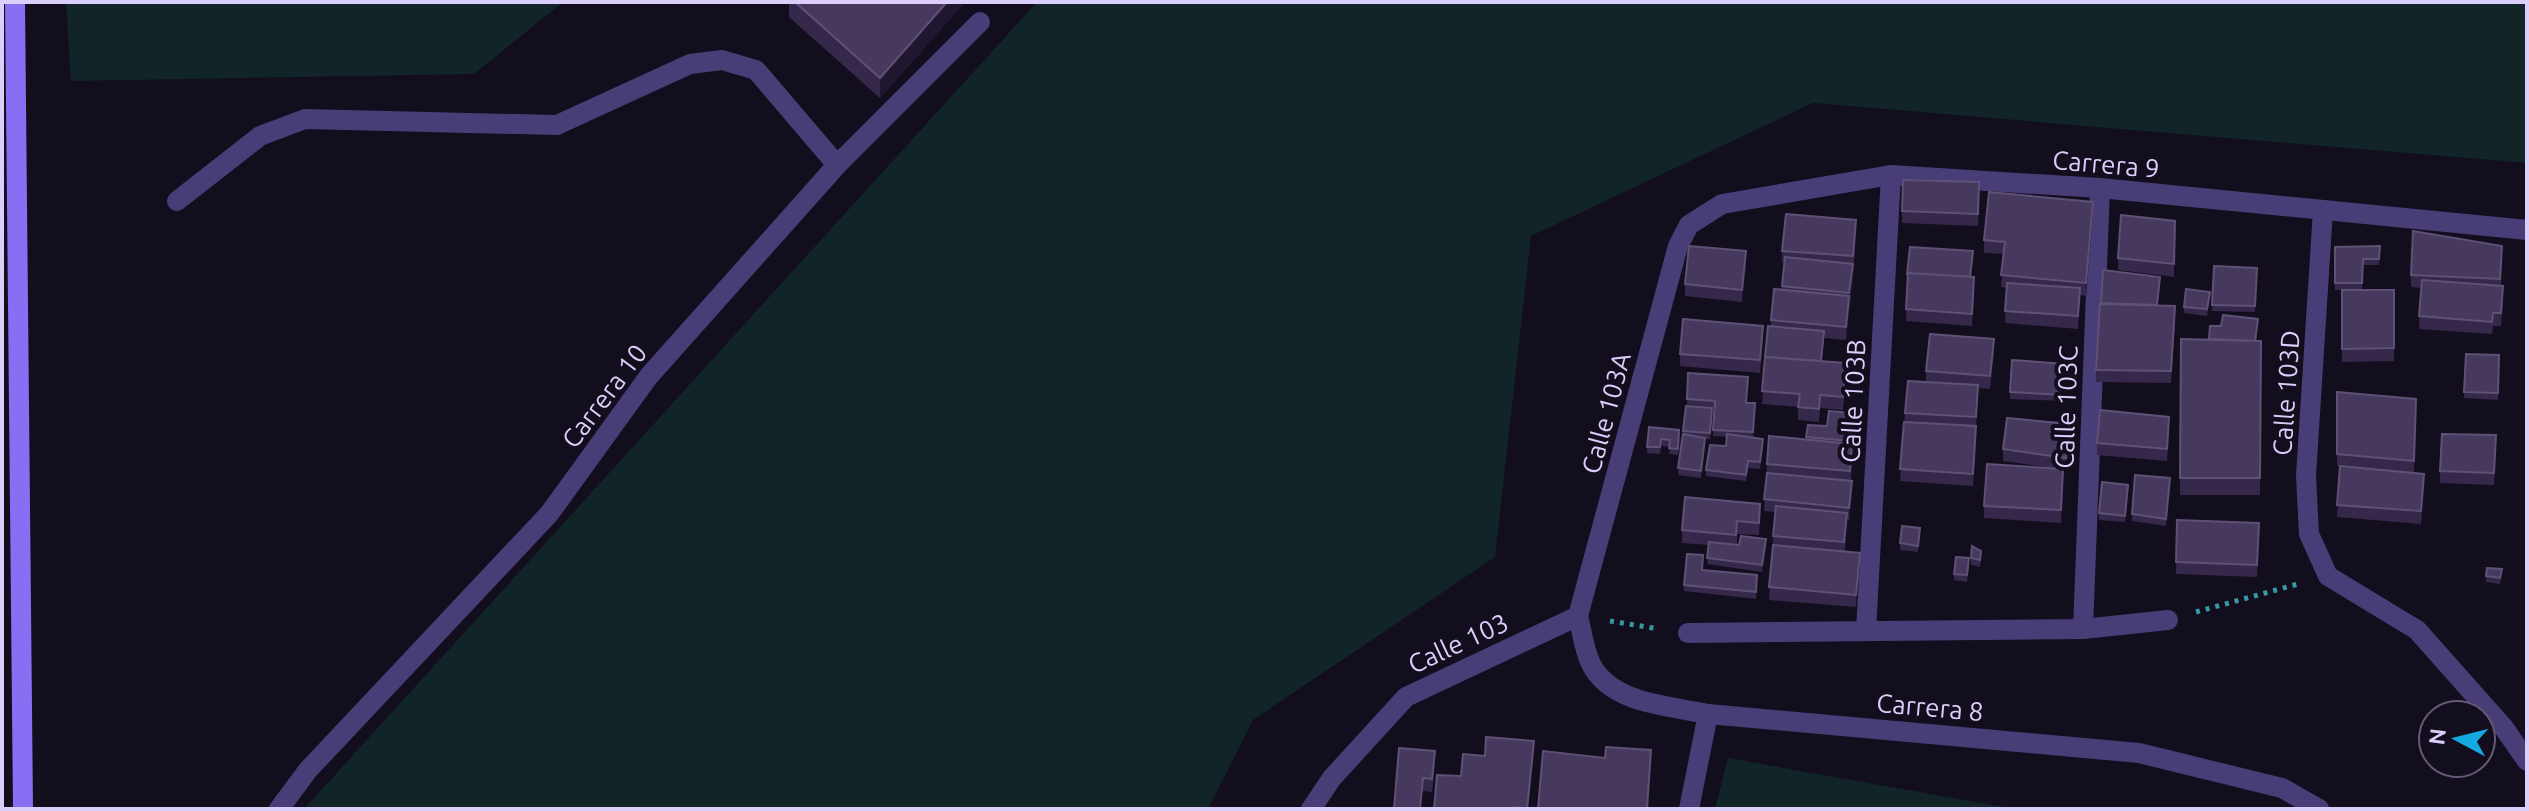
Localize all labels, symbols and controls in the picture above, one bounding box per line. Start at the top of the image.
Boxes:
street label: Carrera 9 [2051,145,2161,183]
street label: Calle 103D [2267,329,2305,457]
street label: Calle 103B [1835,338,1871,464]
street label: Carrera 10 [556,339,652,453]
street label: Calle 103C [2049,345,2083,469]
street label: Calle 103A [1576,349,1636,477]
street label: Calle 103 [1403,607,1513,679]
street label: Carrera 8 [1875,688,1985,726]
north arrow [2417,699,2497,779]
text: N [2423,727,2450,746]

